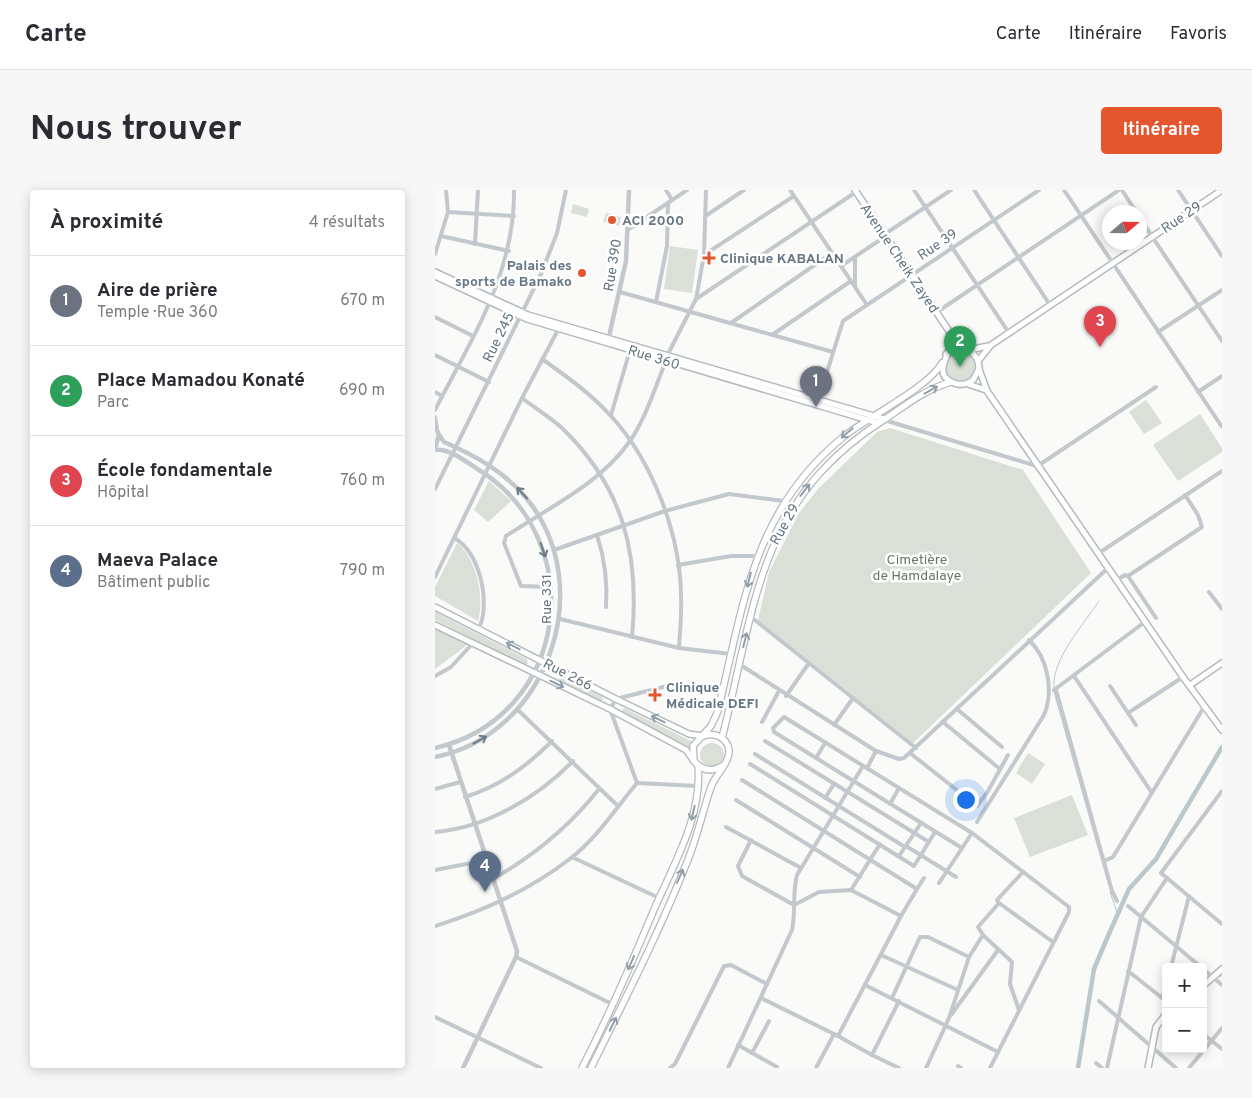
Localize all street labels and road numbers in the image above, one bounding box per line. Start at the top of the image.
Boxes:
street label: Rue 29 [1159,199,1205,238]
street label: Avenue Cheik Zayed [856,201,942,317]
street label: Rue 39 [915,226,961,265]
street label: Rue 390 [601,238,626,293]
street label: Rue 245 [480,310,519,365]
street label: Rue 360 [625,342,682,374]
street label: Rue 29 [767,501,804,548]
street label: Rue 331 [539,574,556,624]
street label: Rue 266 [540,656,595,695]

